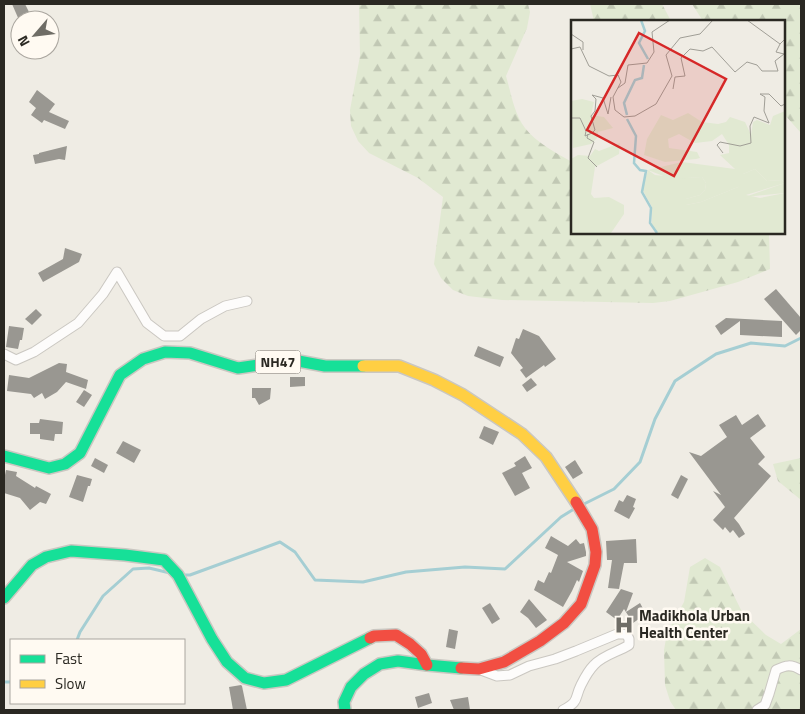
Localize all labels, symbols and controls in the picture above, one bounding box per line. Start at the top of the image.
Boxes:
north arrow [10,10,60,60]
inset map [571,20,785,234]
text: N [12,32,35,51]
road number: NH47 [256,351,300,374]
place label: Madikhola Urban Health Center [639,604,750,644]
hospital icon: Madikhola Urban Health Center [613,614,635,636]
legend [10,639,185,704]
text: Fast [55,647,83,670]
text: Slow [55,672,86,695]

